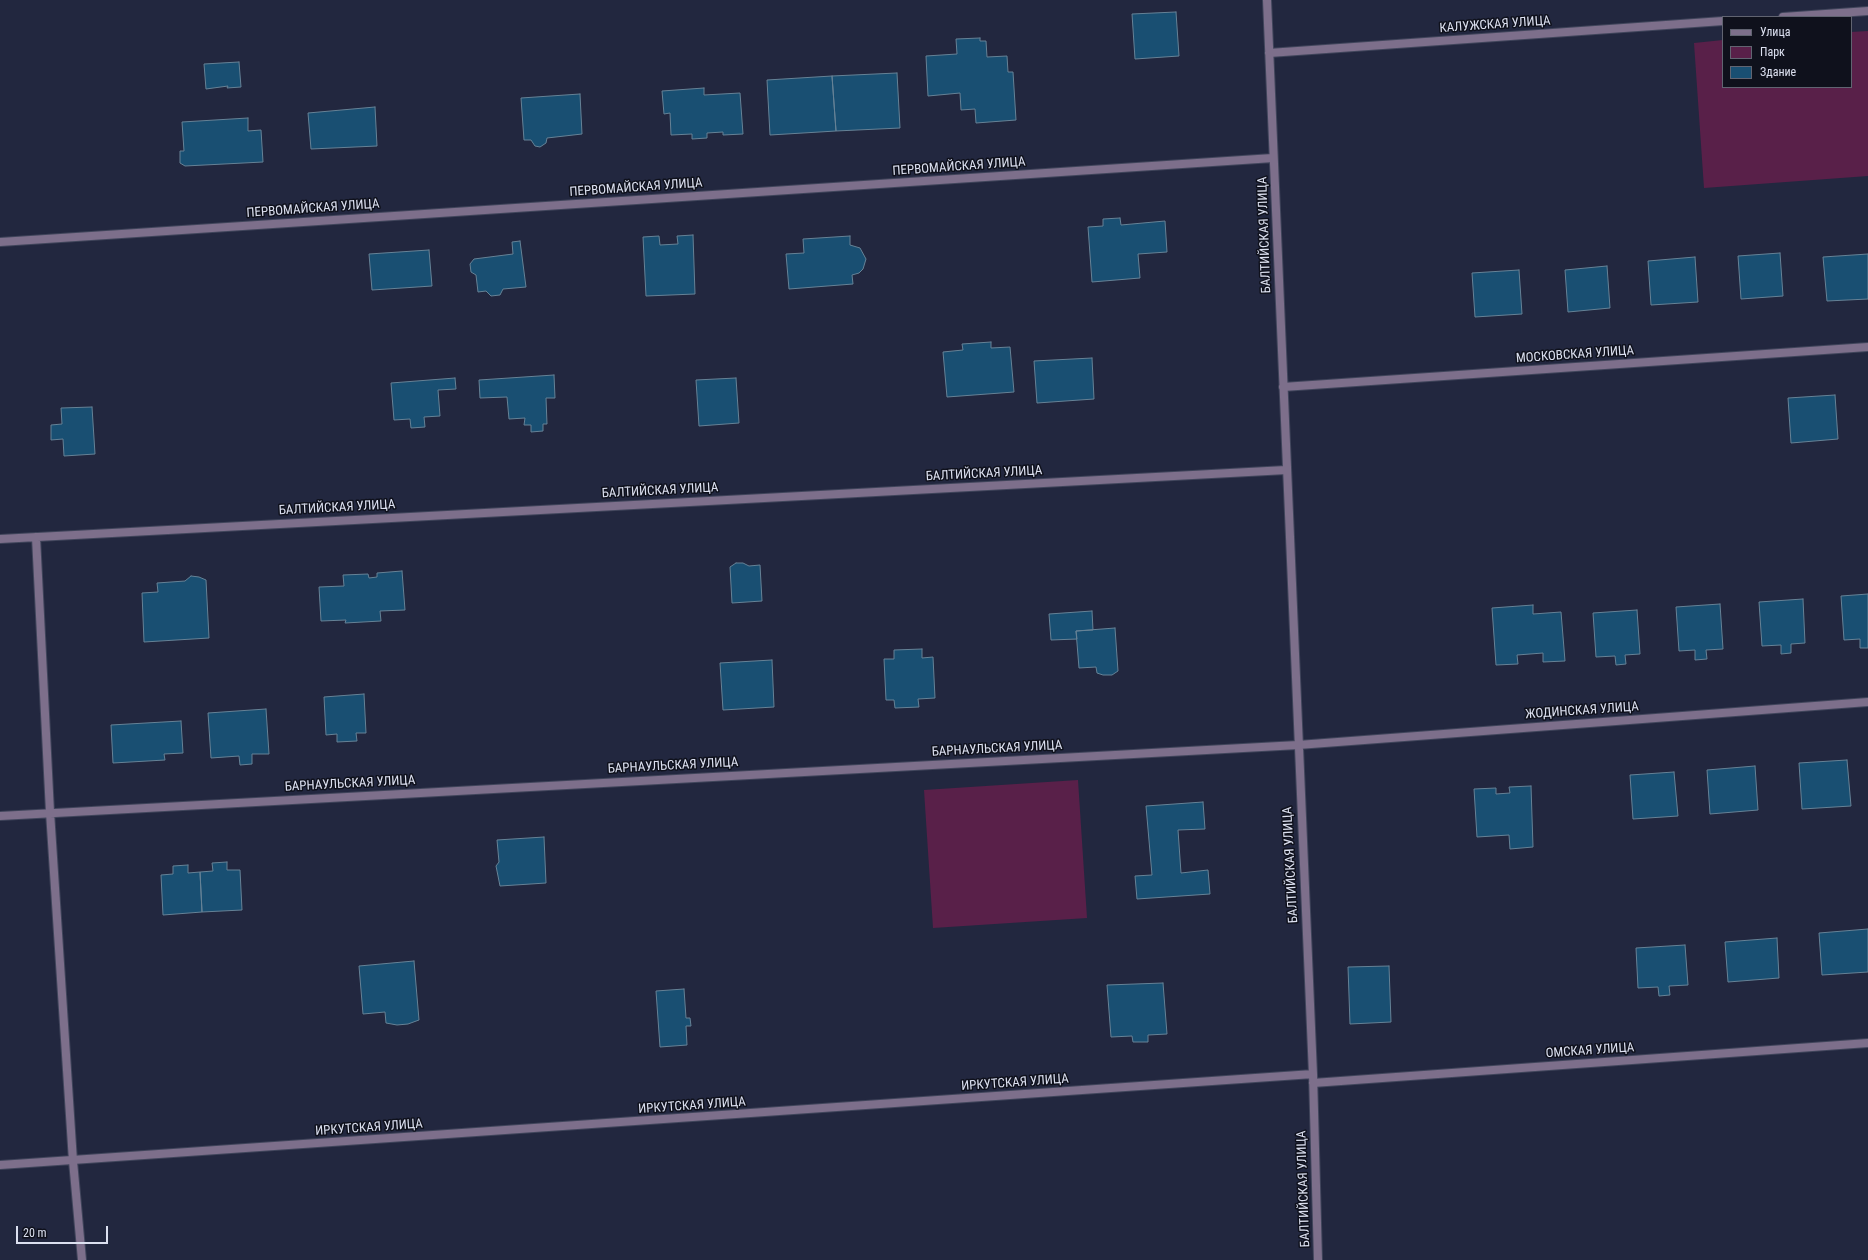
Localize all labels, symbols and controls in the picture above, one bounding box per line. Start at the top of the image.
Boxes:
street label: КАЛУЖСКАЯ УЛИЦА [1439,13,1551,37]
legend [1722,16,1852,88]
text: Улица [1760,25,1790,39]
text: Парк [1760,45,1785,59]
text: Здание [1760,65,1796,79]
street label: ПЕРВОМАЙСКАЯ УЛИЦА [892,155,1026,179]
street label: ПЕРВОМАЙСКАЯ УЛИЦА [569,176,703,200]
street label: БАЛТИЙСКАЯ УЛИЦА [1255,176,1275,294]
street label: ПЕРВОМАЙСКАЯ УЛИЦА [246,197,380,221]
street label: МОСКОВСКАЯ УЛИЦА [1515,343,1635,367]
street label: БАЛТИЙСКАЯ УЛИЦА [925,463,1043,485]
street label: БАЛТИЙСКАЯ УЛИЦА [601,480,719,502]
street label: БАЛТИЙСКАЯ УЛИЦА [278,497,396,519]
street label: ЖОДИНСКАЯ УЛИЦА [1525,699,1639,723]
street label: БАРНАУЛЬСКАЯ УЛИЦА [931,738,1063,760]
street label: БАРНАУЛЬСКАЯ УЛИЦА [607,755,739,777]
street label: БАРНАУЛЬСКАЯ УЛИЦА [284,773,416,795]
street label: БАЛТИЙСКАЯ УЛИЦА [1280,806,1302,924]
street label: ОМСКАЯ УЛИЦА [1545,1040,1635,1062]
street label: ИРКУТСКАЯ УЛИЦА [961,1071,1069,1095]
street label: ИРКУТСКАЯ УЛИЦА [638,1094,746,1118]
street label: ИРКУТСКАЯ УЛИЦА [315,1116,423,1140]
street label: БАЛТИЙСКАЯ УЛИЦА [1294,1130,1314,1248]
scale bar [18,1218,110,1244]
text: 20 m [23,1226,47,1240]

